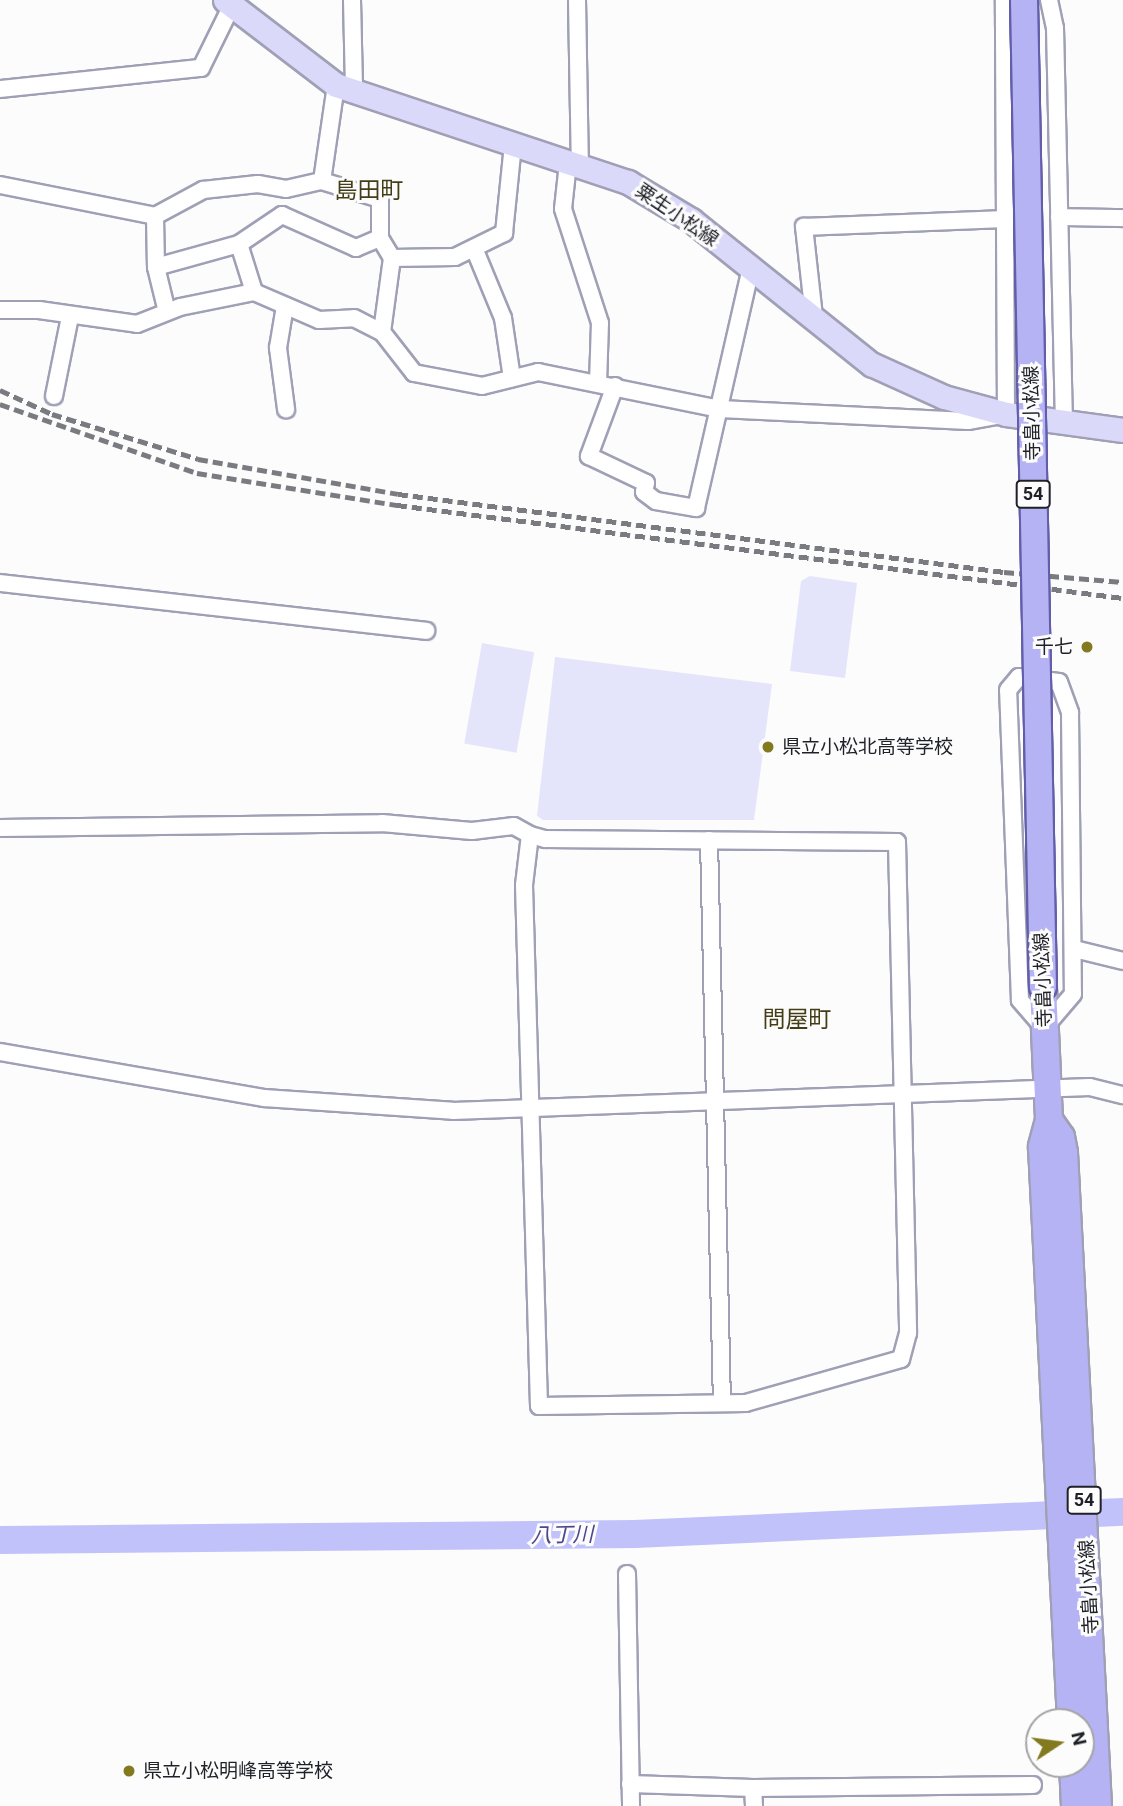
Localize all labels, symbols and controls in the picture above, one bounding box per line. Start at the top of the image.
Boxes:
district label: 島田町 [335,177,403,205]
street label: 粟生小松線 [631,179,723,251]
street label: 寺畠小松線 [1020,365,1044,461]
road number: 54 [1016,480,1050,508]
place label: 千七 [1035,636,1073,658]
marker: 千七 [1079,639,1095,655]
place label: 県立小松北高等学校 [782,736,953,758]
marker: 県立小松北高等学校 [760,739,776,755]
street label: 寺畠小松線 [1030,932,1056,1028]
district label: 問屋町 [763,1006,831,1034]
road number: 54 [1066,1485,1102,1514]
water label: 八丁川 [530,1522,594,1548]
street label: 寺畠小松線 [1075,1539,1103,1635]
north arrow [1025,1708,1095,1778]
text: N [1066,1729,1092,1748]
place label: 県立小松明峰高等学校 [143,1760,333,1782]
marker: 県立小松明峰高等学校 [121,1763,137,1779]

